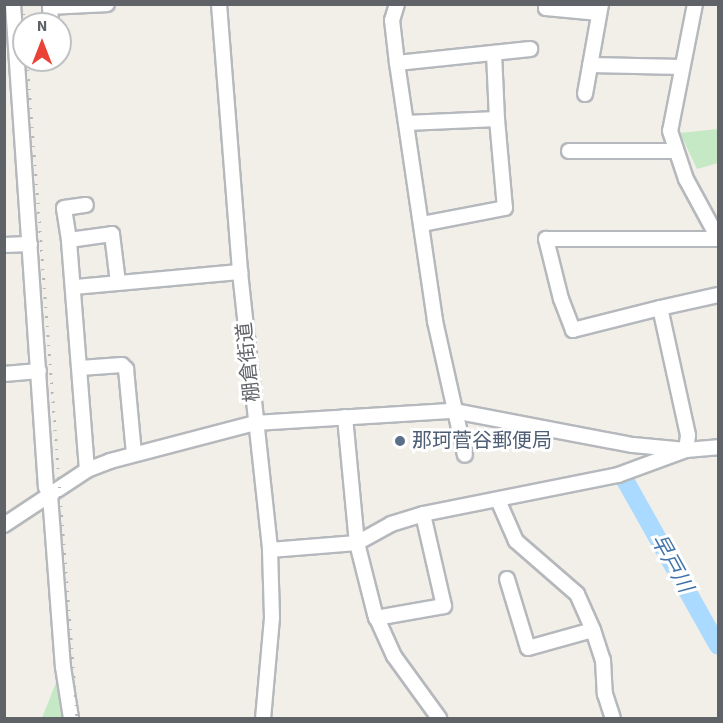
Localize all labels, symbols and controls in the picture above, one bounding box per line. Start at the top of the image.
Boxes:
north arrow [12,12,72,72]
text: N [37,15,47,37]
street label: 棚倉街道 [233,321,265,403]
place label: 那珂菅谷郵便局 [412,429,552,453]
marker: 那珂菅谷郵便局 [393,434,407,448]
water label: 早戸川 [646,529,698,597]

